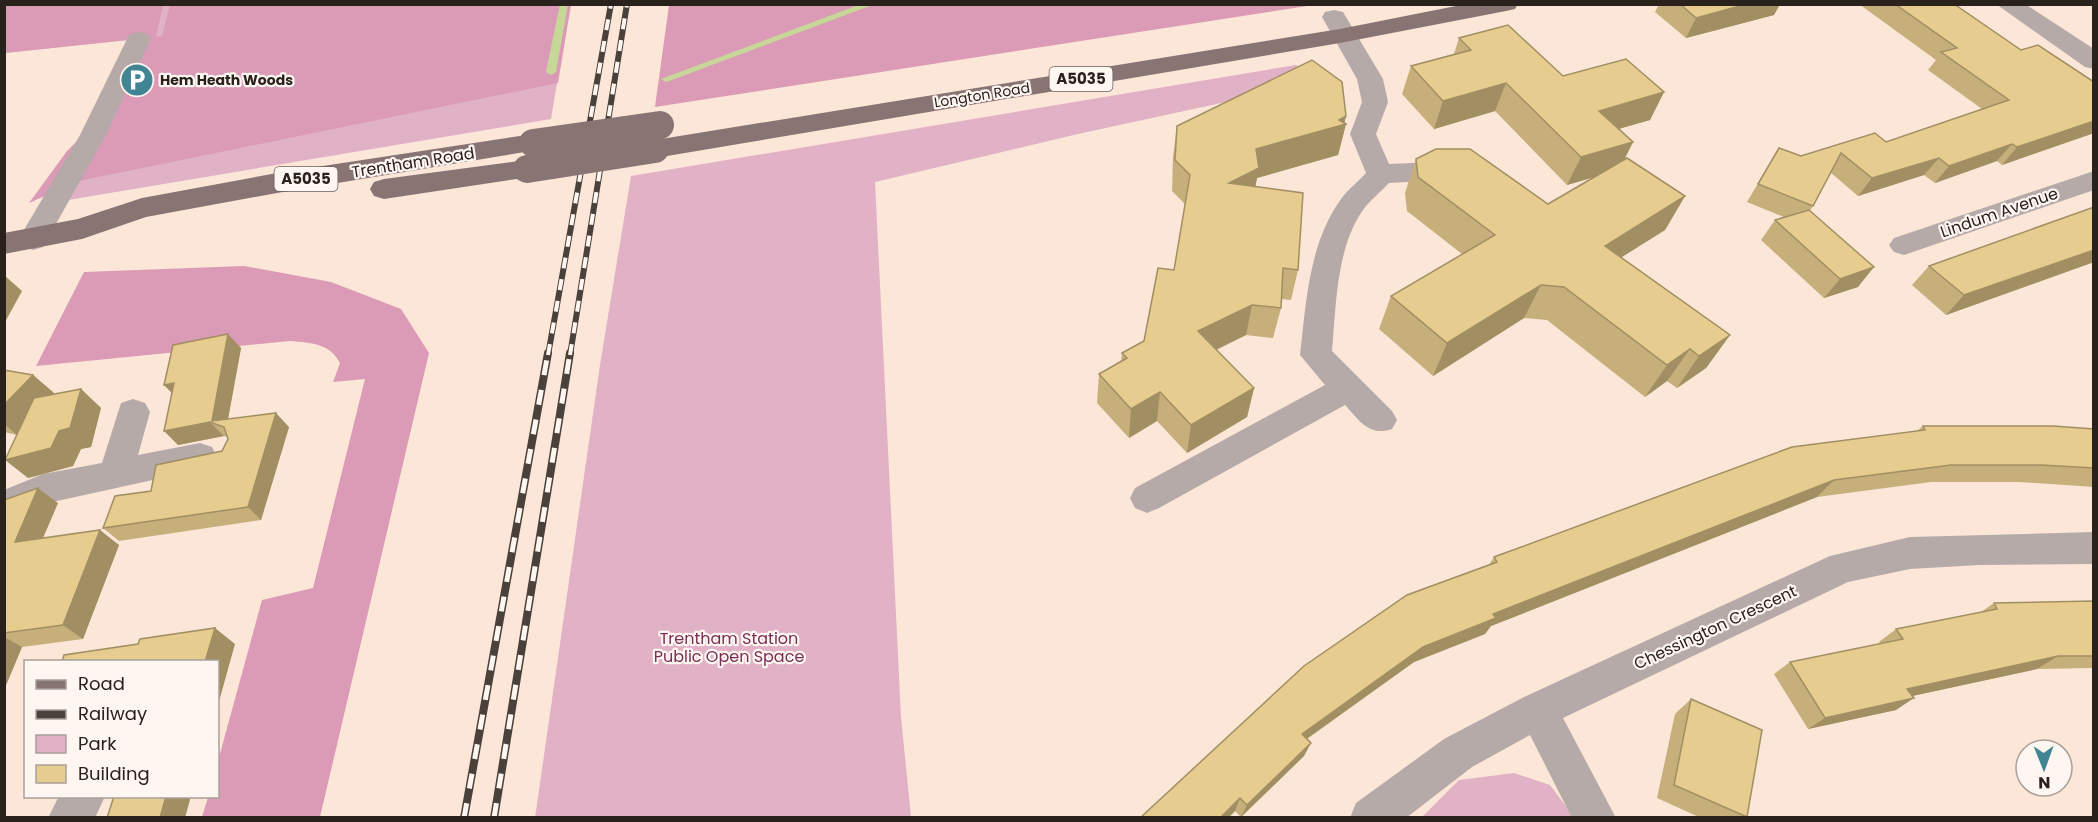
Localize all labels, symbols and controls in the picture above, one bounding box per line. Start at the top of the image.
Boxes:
parking icon: Hem Heath Woods [119,62,155,98]
road number: A5035 [1050,67,1112,91]
place label: Hem Heath Woods [160,70,293,90]
street label: Longton Road [933,78,1031,112]
street label: Trentham Road [350,141,476,184]
road number: A5035 [274,167,338,191]
street label: Lindum Avenue [1937,182,2061,243]
street label: Chessington Crescent [1630,580,1800,675]
park label: Trentham Station Public Open Space [654,627,804,668]
legend [24,660,219,798]
text: Road [78,671,125,696]
text: Railway [78,701,147,726]
text: Park [78,731,117,756]
north arrow [2014,738,2074,798]
text: Building [78,761,150,786]
text: N [2038,771,2050,794]

